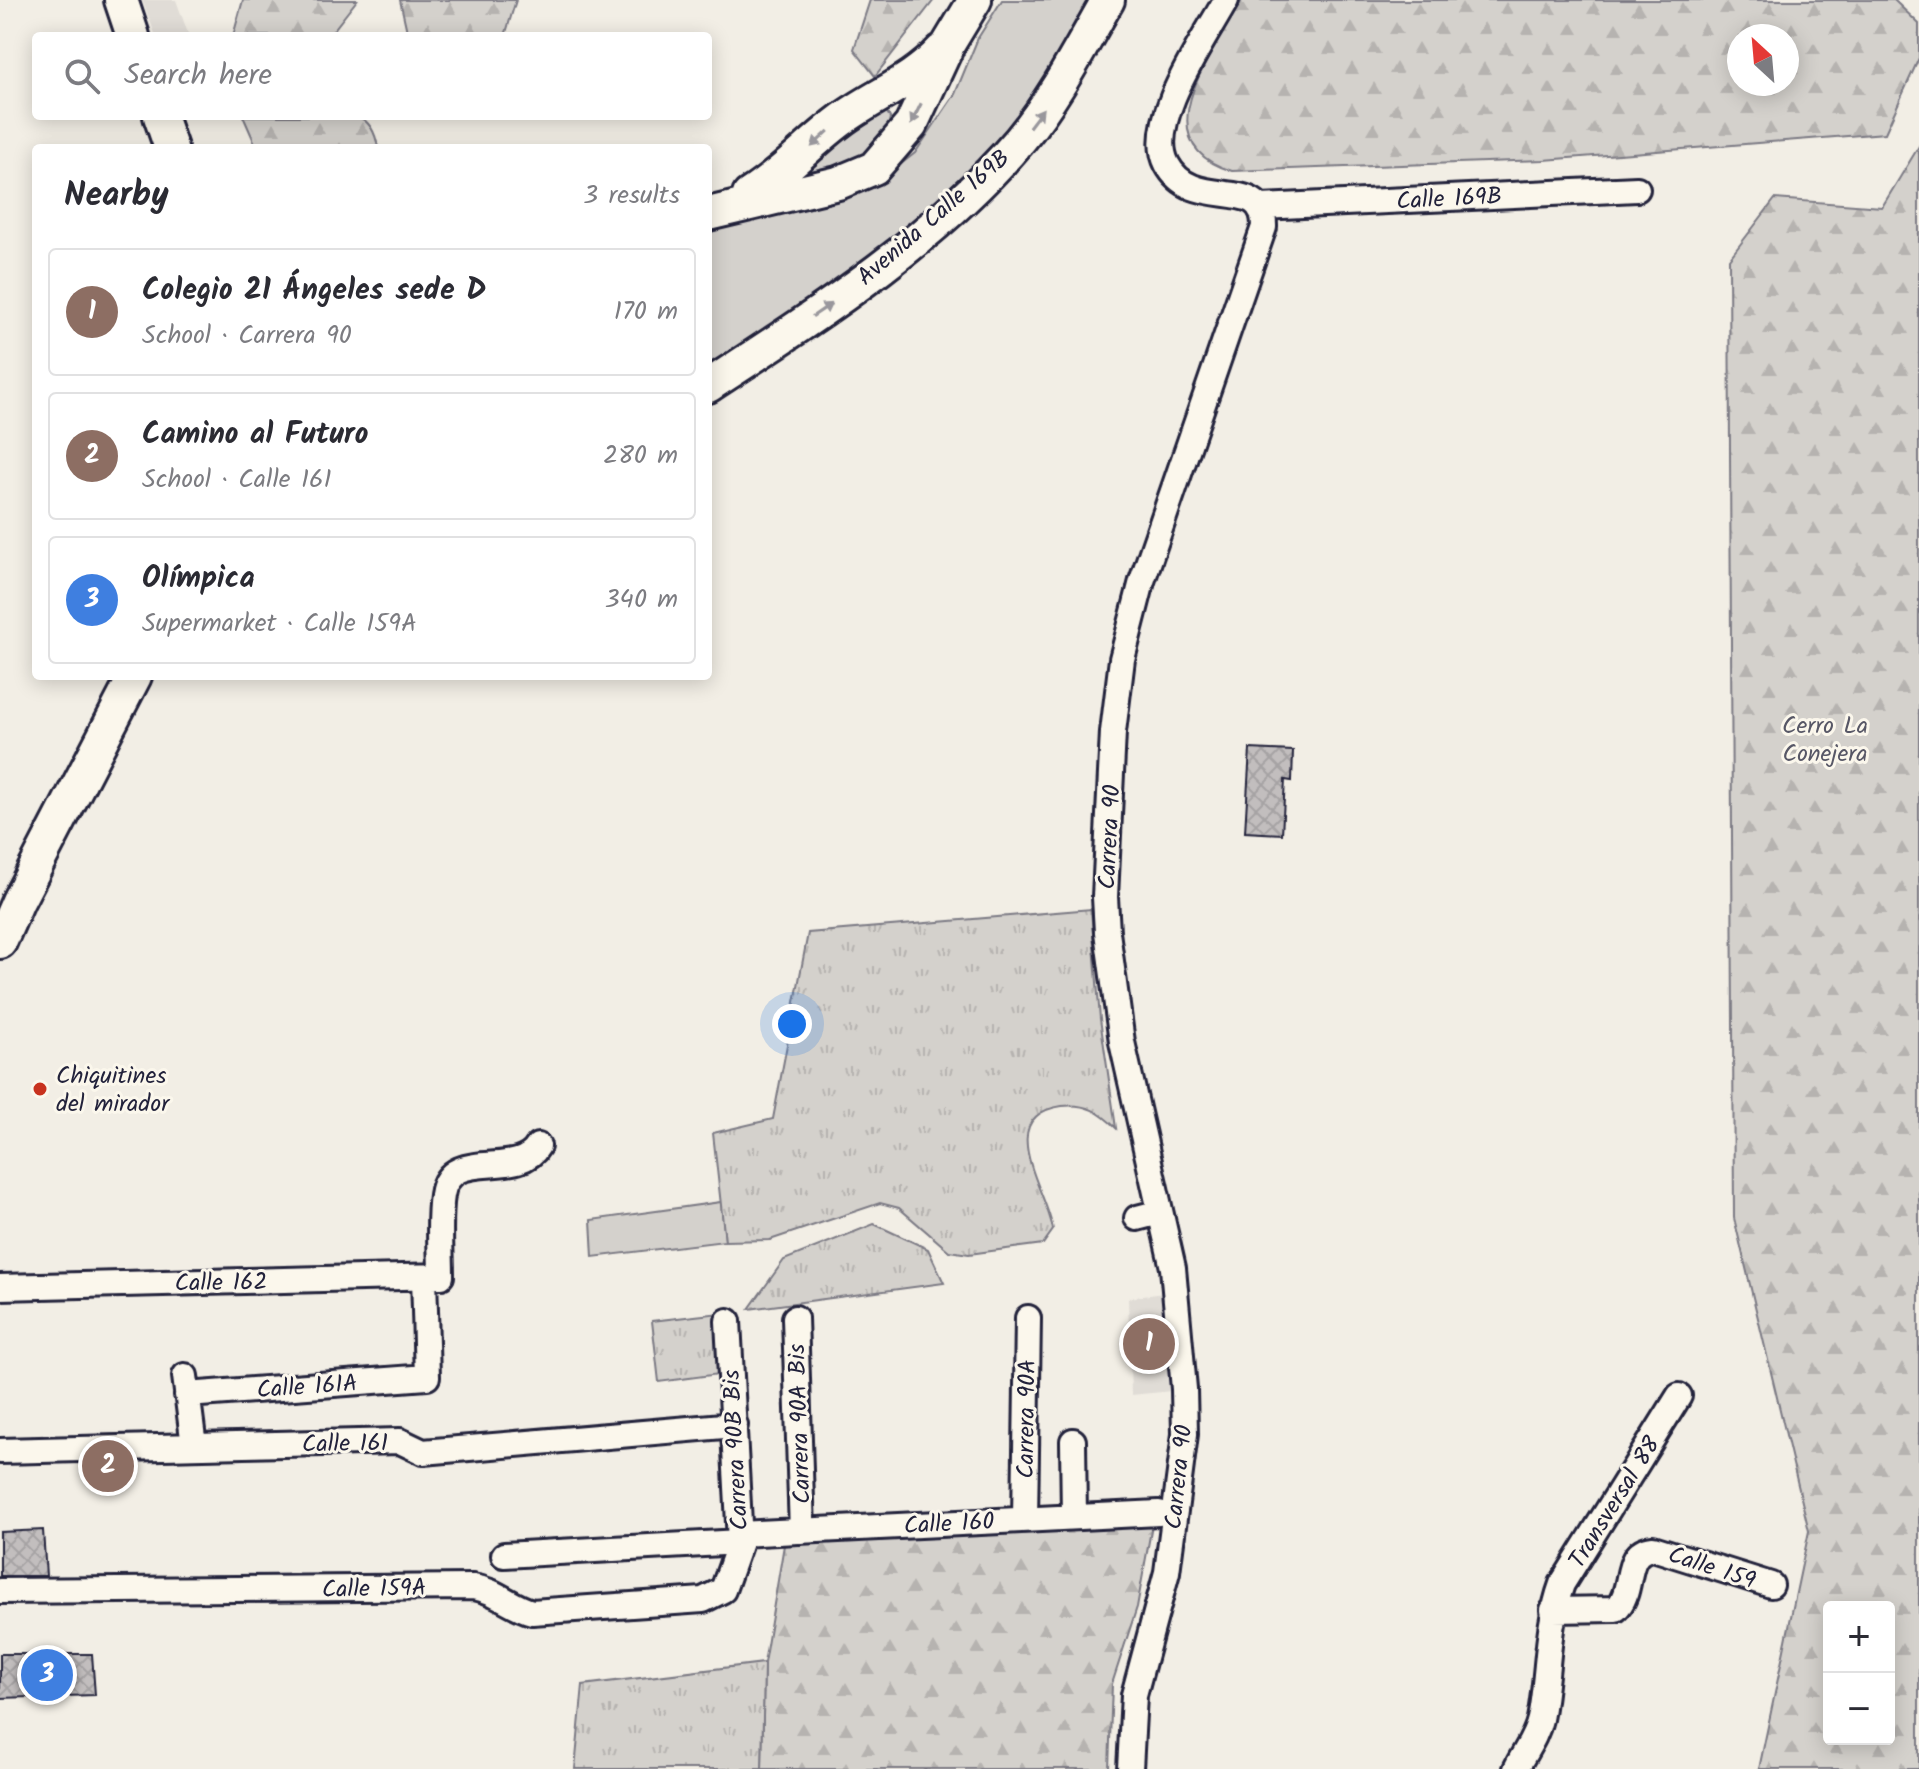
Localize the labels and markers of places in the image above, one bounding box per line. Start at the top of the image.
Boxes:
place label: Chiquitines del mirador [56,1057,171,1124]
marker: Chiquitines del mirador [31,1080,49,1098]
pin: 1 [1123,1314,1175,1374]
pin: 2 [82,1436,134,1496]
pin: 3 [21,1645,73,1705]

